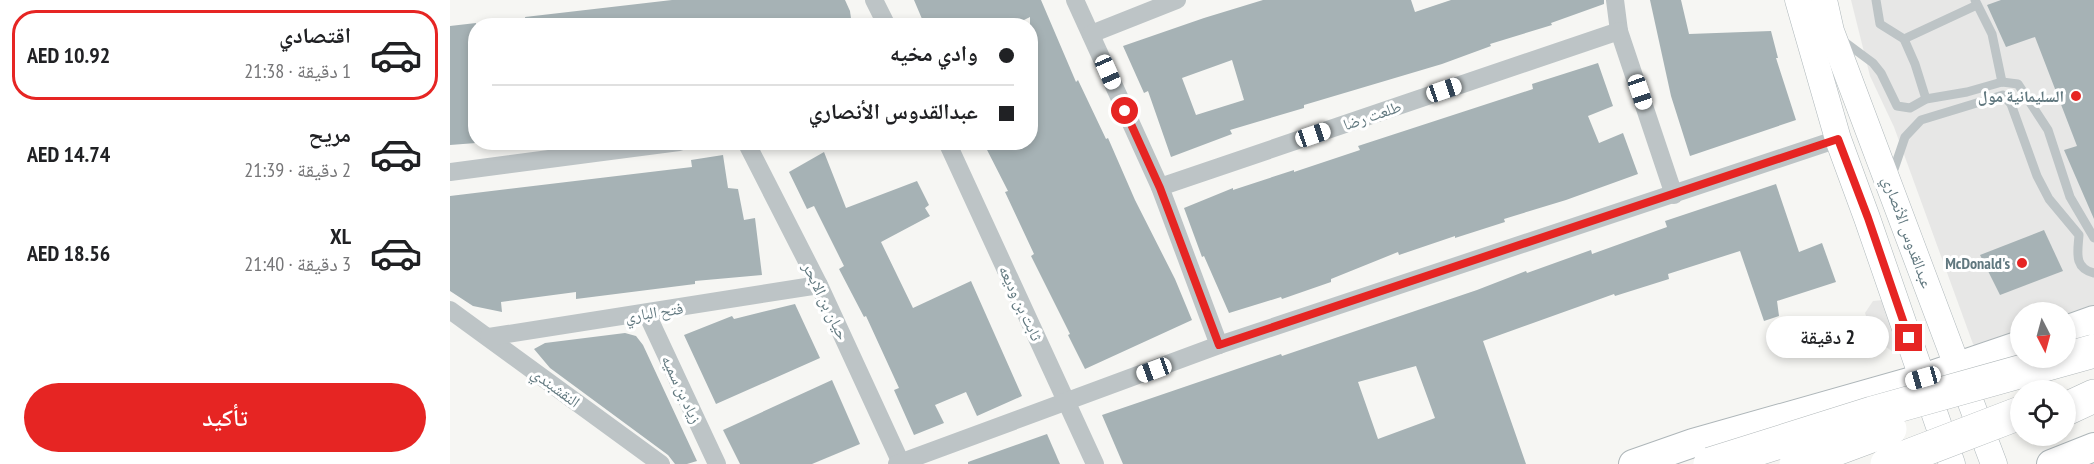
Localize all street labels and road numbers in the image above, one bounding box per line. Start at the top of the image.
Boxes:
street label: طلعت رضا [1340,96,1404,134]
street label: عبدالقدوس الأنصاري [1876,173,1937,292]
street label: حيان بن الابحر [797,258,853,343]
street label: ثابت بن وديعه [994,262,1047,345]
street label: فتح الباري [624,298,685,329]
street label: زياد بن سميه [657,352,706,427]
street label: النقشبندي [526,363,584,414]

